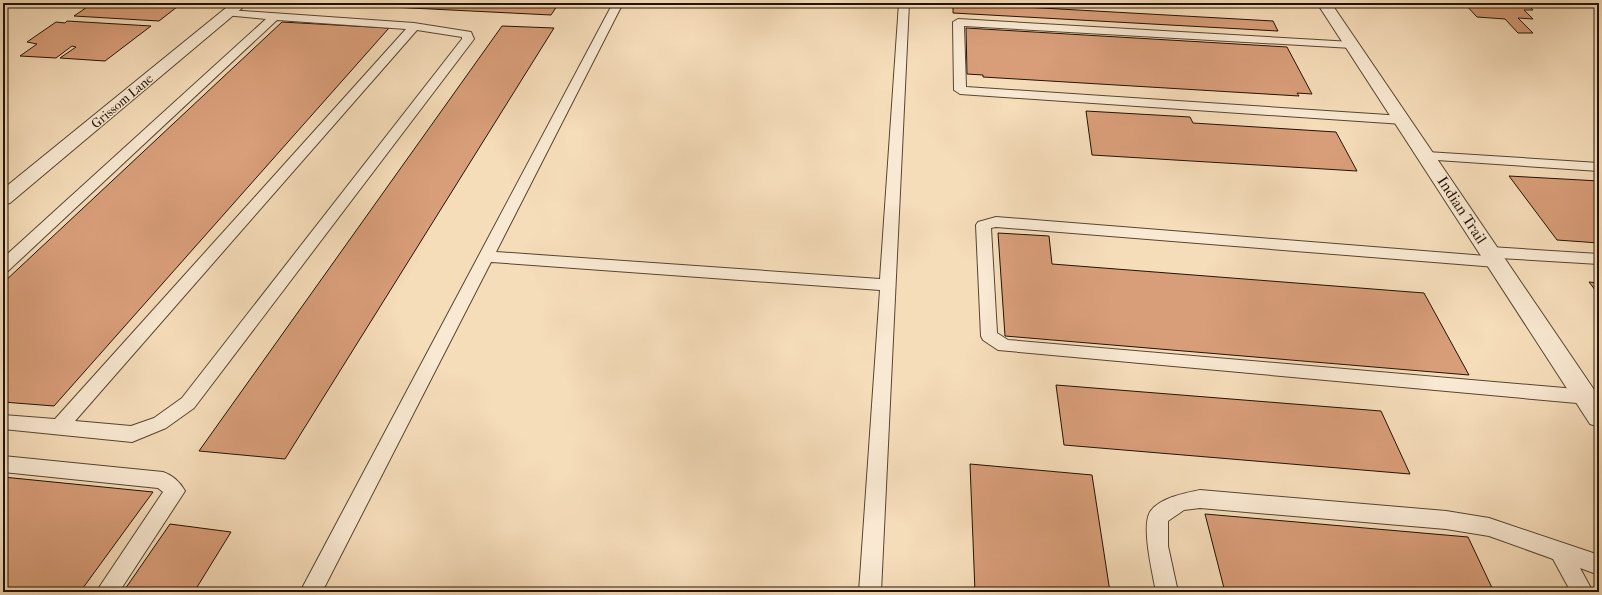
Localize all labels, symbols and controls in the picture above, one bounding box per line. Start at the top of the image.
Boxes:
street label: Grissom Lane [88,70,156,131]
street label: Indian Trail [1434,173,1490,247]

